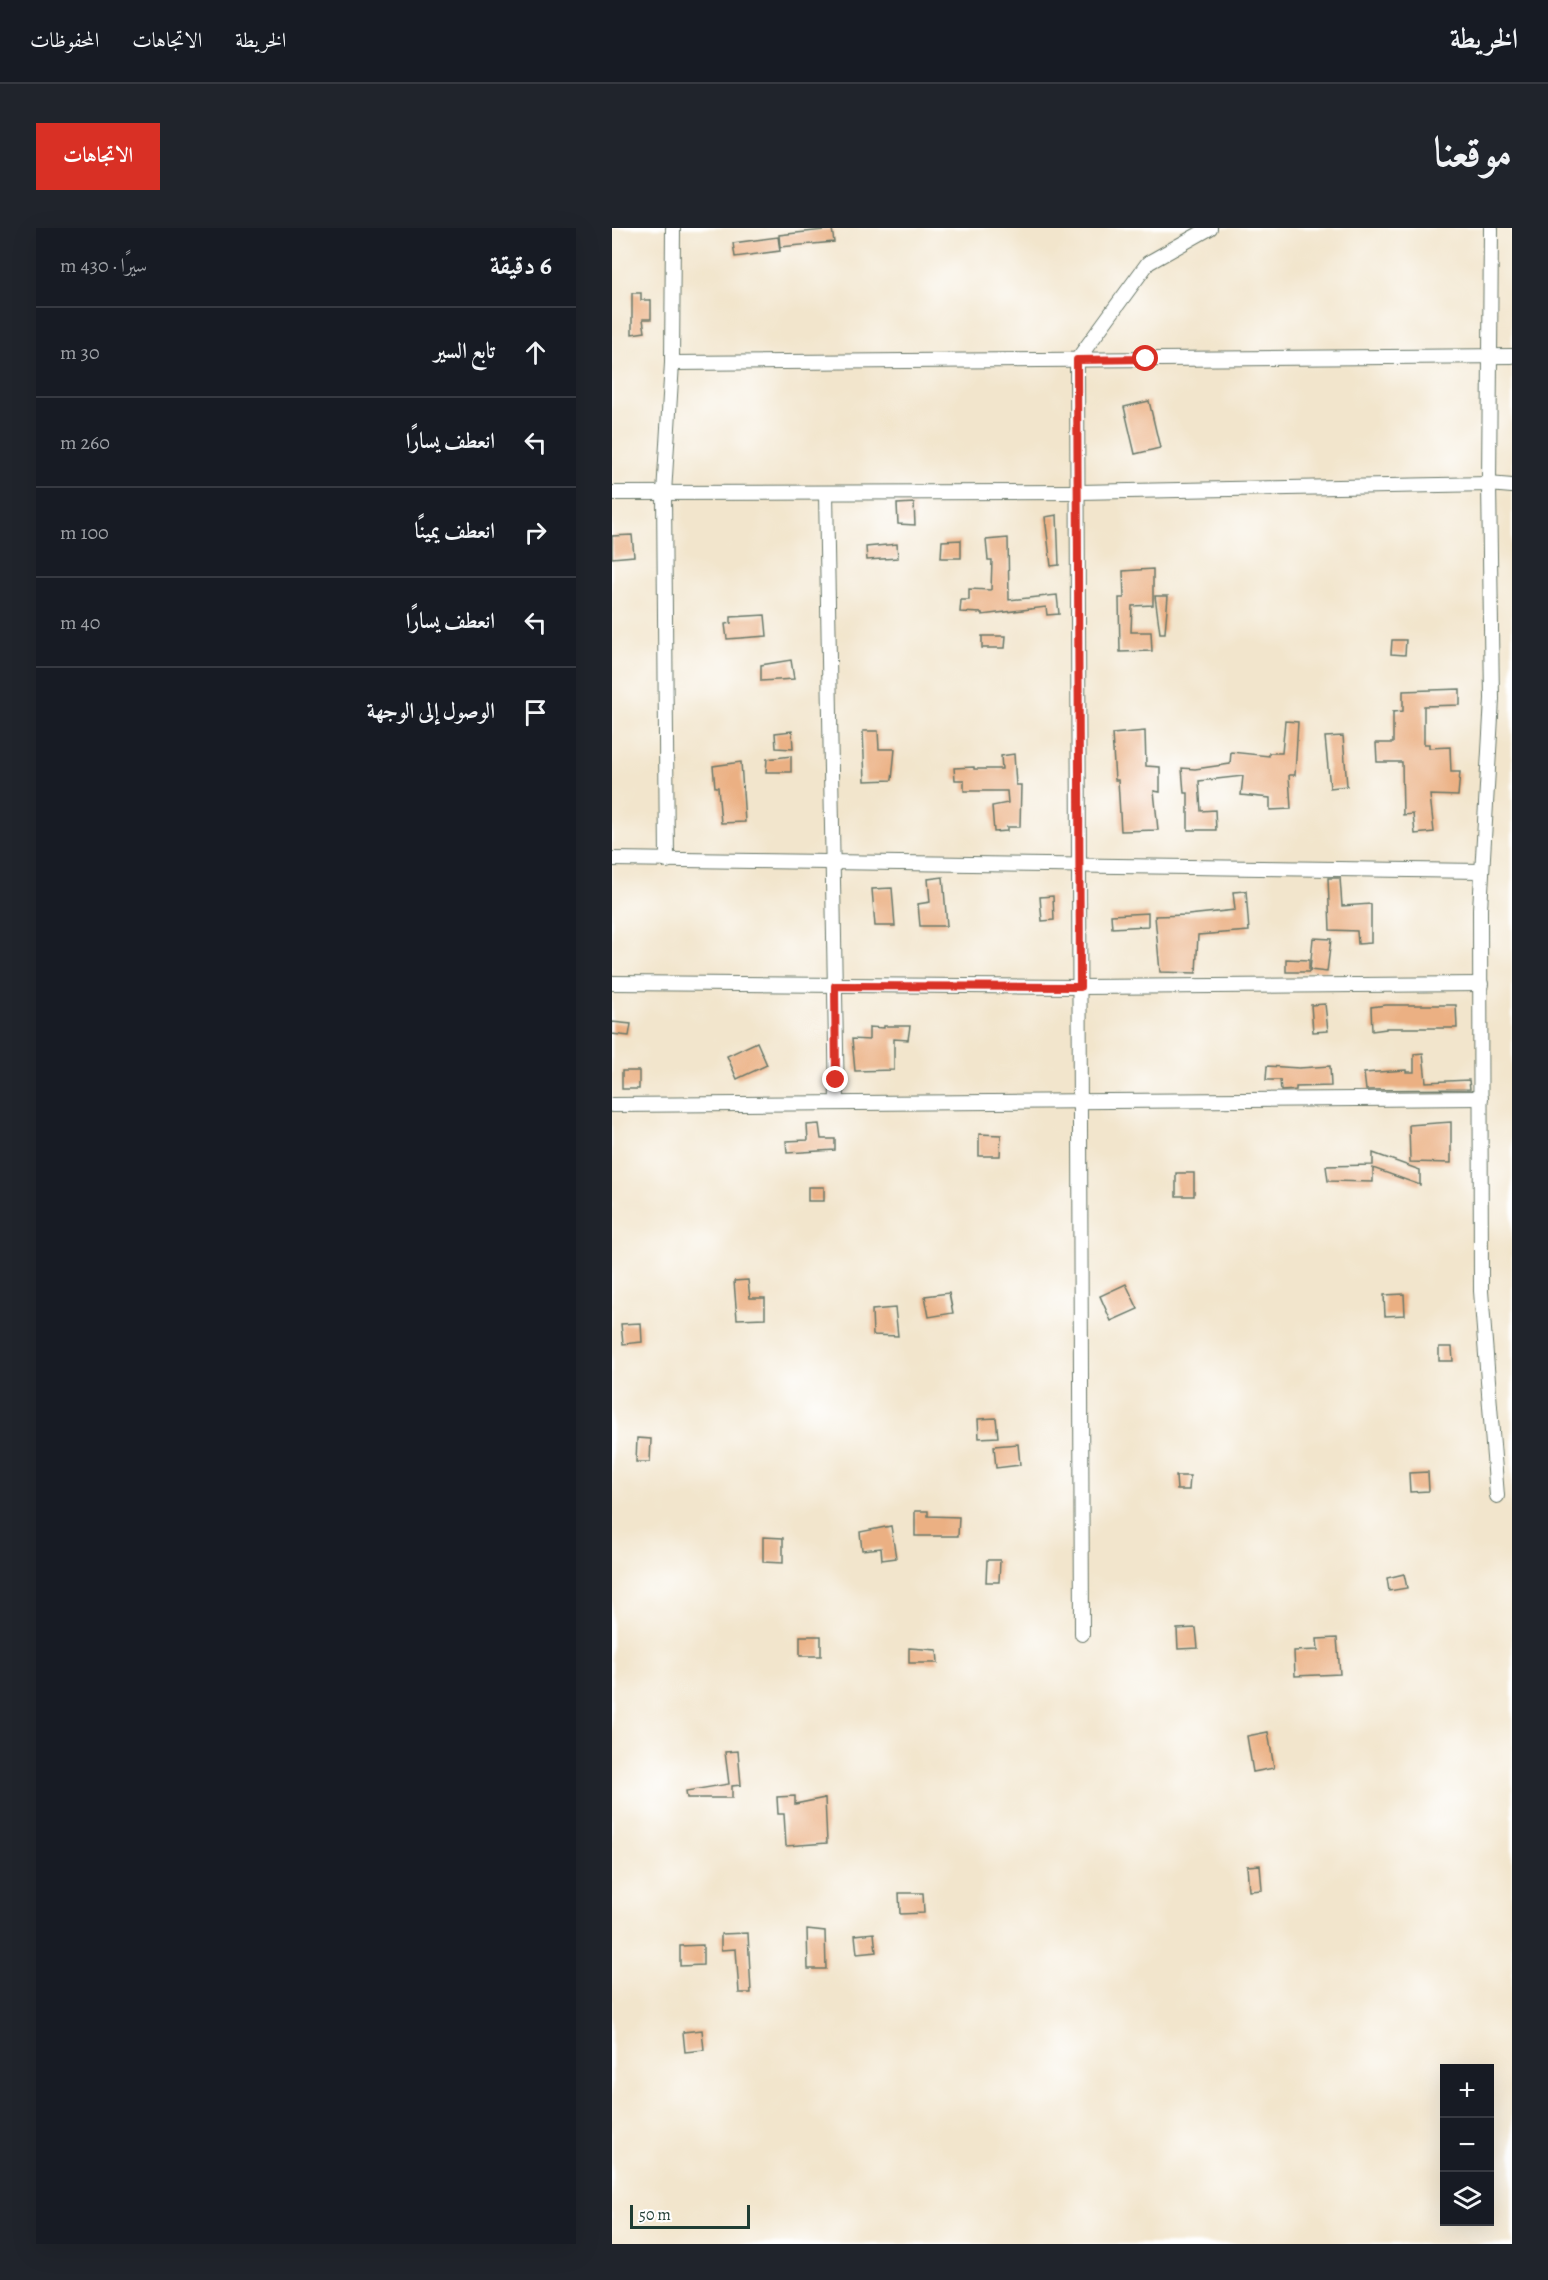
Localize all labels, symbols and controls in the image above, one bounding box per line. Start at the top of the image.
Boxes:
text: الخريطة [1450,20,1518,58]
text: المحفوظات [30,26,99,54]
text: الاتجاهات [132,26,202,54]
text: الخريطة [235,26,286,54]
button: الاتجاهات [36,123,160,190]
text: موقعنا [1434,123,1512,180]
text: 6 دقيقة [490,248,552,283]
text: سيرًا · 430 m [60,252,147,279]
text: تابع السير [434,336,495,366]
icon: ahead [519,336,552,369]
text: 30 m [60,339,100,366]
route start [1132,345,1158,371]
text: انعطف يسارًا [406,426,495,456]
icon: left [519,426,552,459]
text: 260 m [60,429,110,456]
text: انعطف يمينًا [415,516,495,546]
icon: right [519,516,552,549]
text: 100 m [60,519,109,546]
text: انعطف يسارًا [406,606,495,636]
icon: left [519,606,552,639]
text: 40 m [60,609,100,636]
text: الوصول إلى الوجهة [367,696,495,726]
icon: arrive [519,696,552,729]
route end [822,1066,848,1092]
map controls [1440,2064,1494,2226]
button: + [1440,2064,1494,2118]
button: − [1440,2118,1494,2172]
button: layers [1440,2172,1494,2226]
scale bar [630,2202,750,2230]
text: 50 m [639,2204,671,2226]

